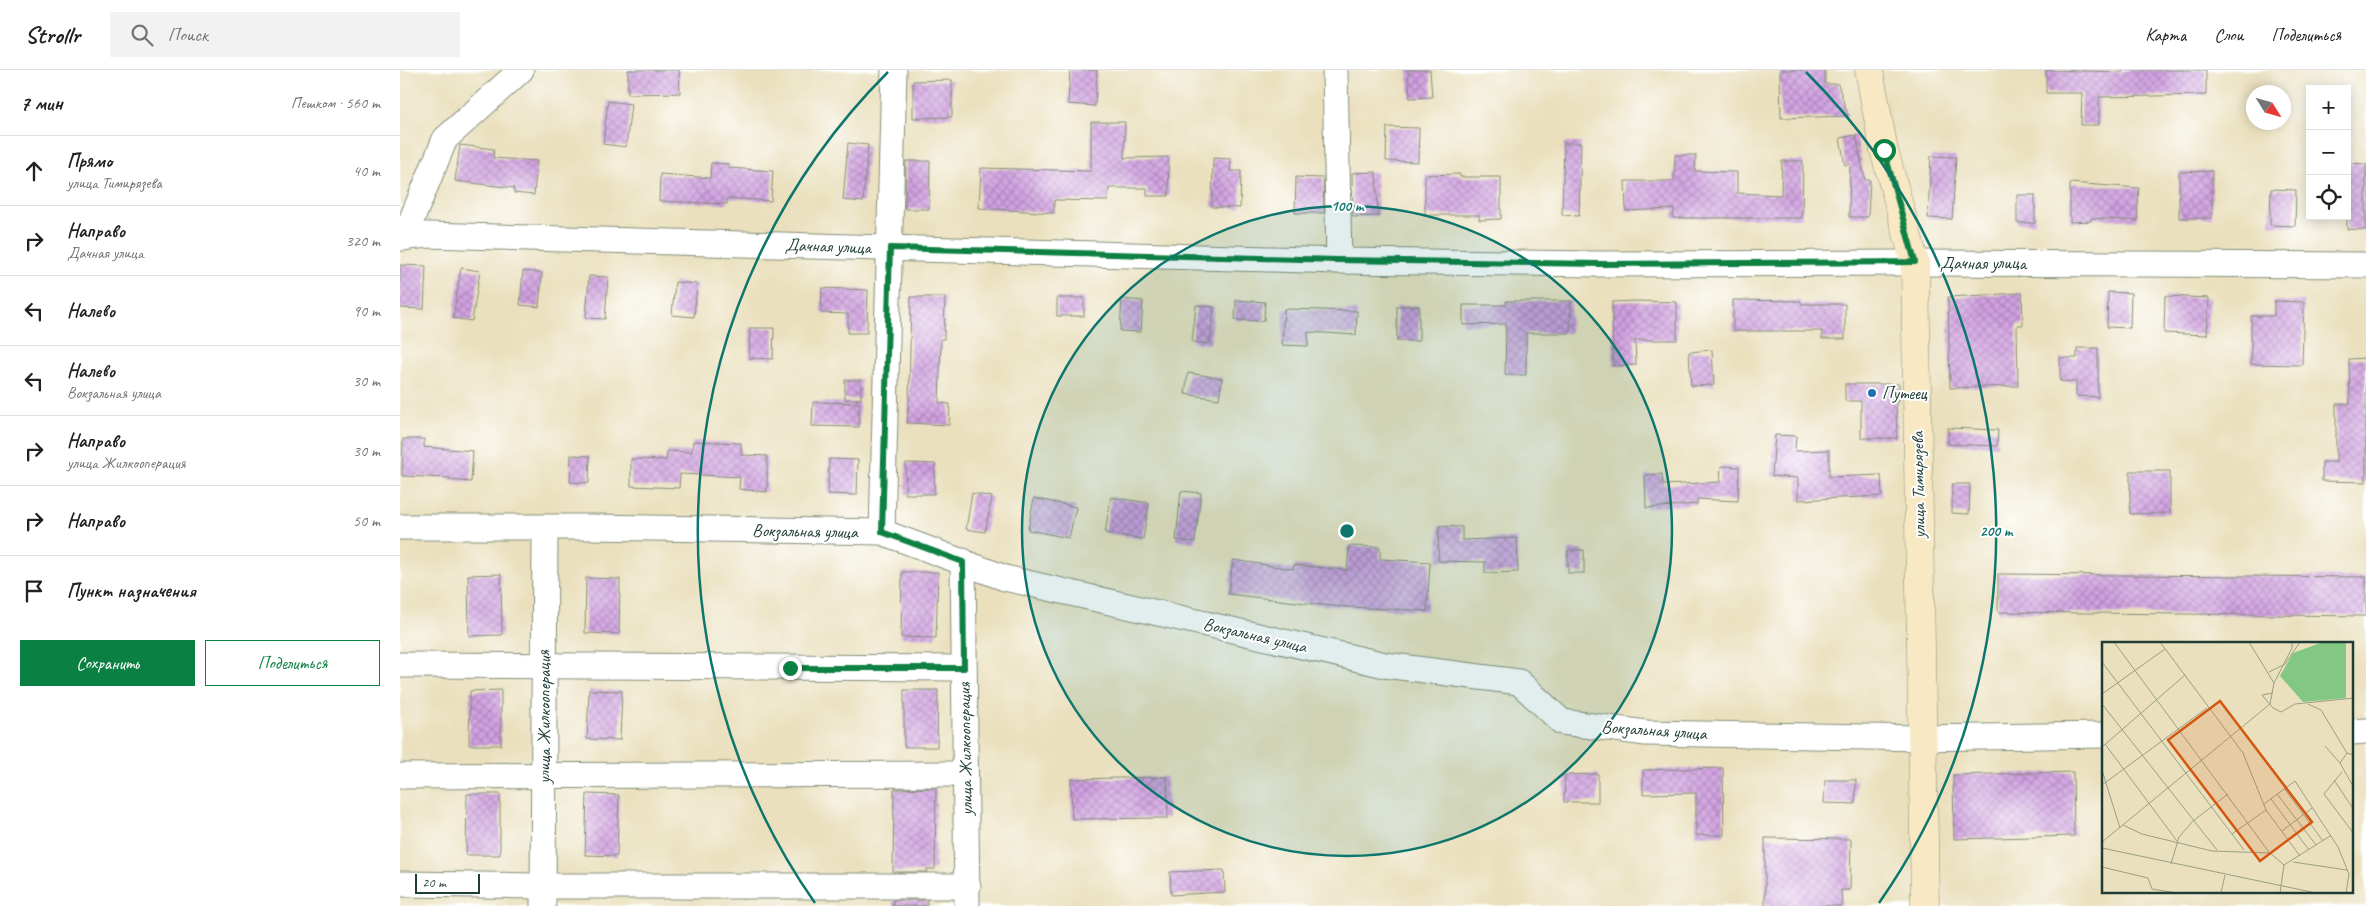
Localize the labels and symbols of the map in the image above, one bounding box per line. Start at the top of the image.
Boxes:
north arrow [2246,85,2291,130]
route start [1873,139,1896,162]
text: 100 m [1331,197,1365,216]
street label: Дачная улица [785,234,873,259]
street label: Дачная улица [1940,252,2028,274]
place label: Путеец [1882,382,1928,404]
marker: Путеец [1866,387,1878,399]
street label: улица Тимирязева [1906,430,1931,539]
street label: Вокзальная улица [752,519,859,544]
centre of rings [1338,522,1356,540]
text: 200 m [1980,522,2014,541]
street label: Вокзальная улица [1201,612,1310,659]
inset map [2102,642,2354,894]
street label: улица Жилкооперация [533,649,555,785]
route end [779,657,802,680]
street label: улица Жилкооперация [953,681,977,817]
street label: Вокзальная улица [1600,715,1709,746]
scale bar [415,871,480,894]

